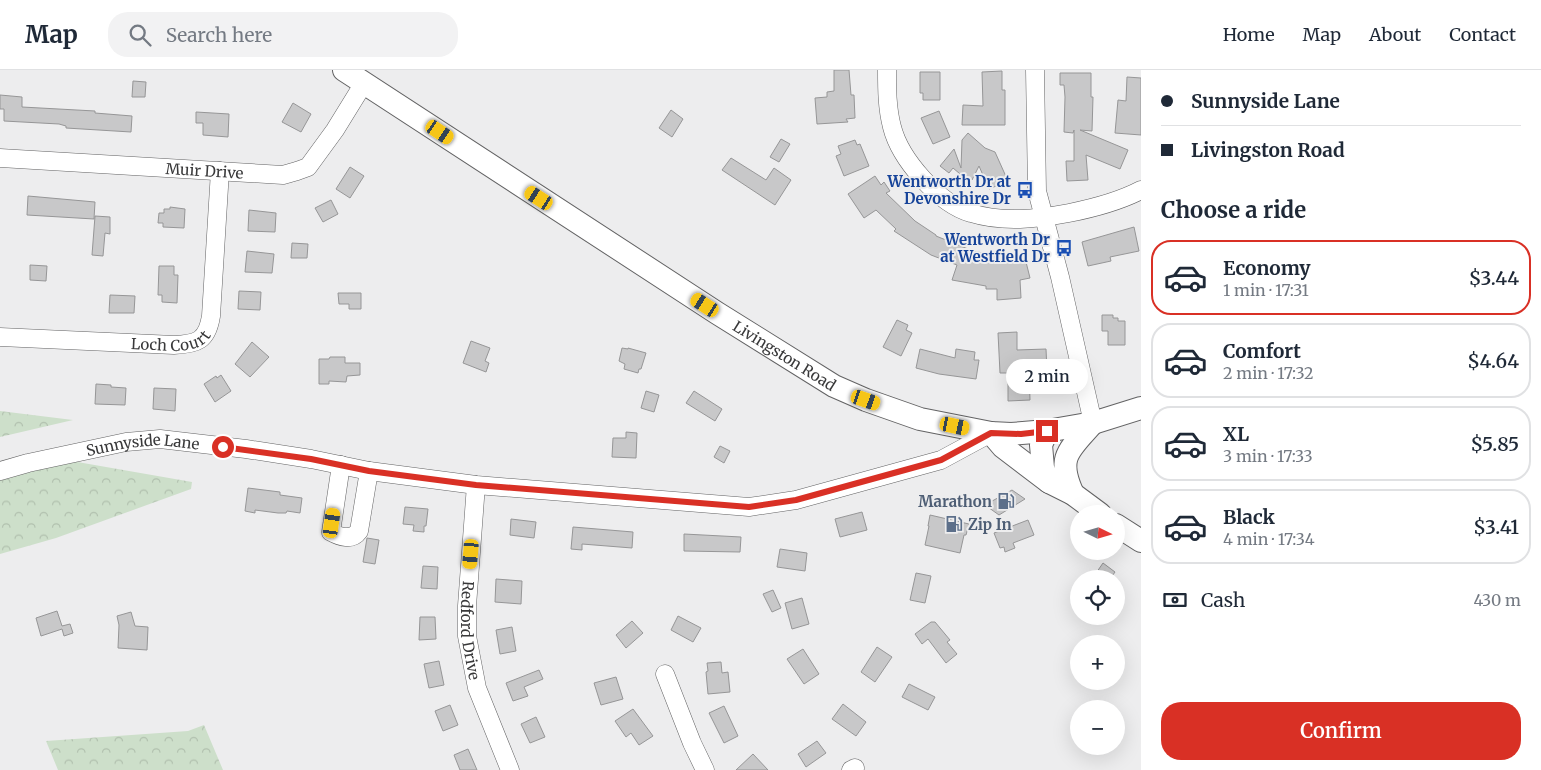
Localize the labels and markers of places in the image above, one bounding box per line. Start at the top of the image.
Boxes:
place label: Wentworth Dr at Devonshire Dr [887,172,1011,208]
bus stop icon: Wentworth Dr at Devonshire Dr [1015,180,1035,200]
place label: Wentworth Dr at Westfield Dr [940,230,1050,266]
bus stop icon: Wentworth Dr at Westfield Dr [1054,238,1074,258]
fuel station icon: Marathon [996,491,1016,511]
place label: Marathon [918,492,992,511]
fuel station icon: Zip In [944,514,964,534]
place label: Zip In [968,515,1012,534]

